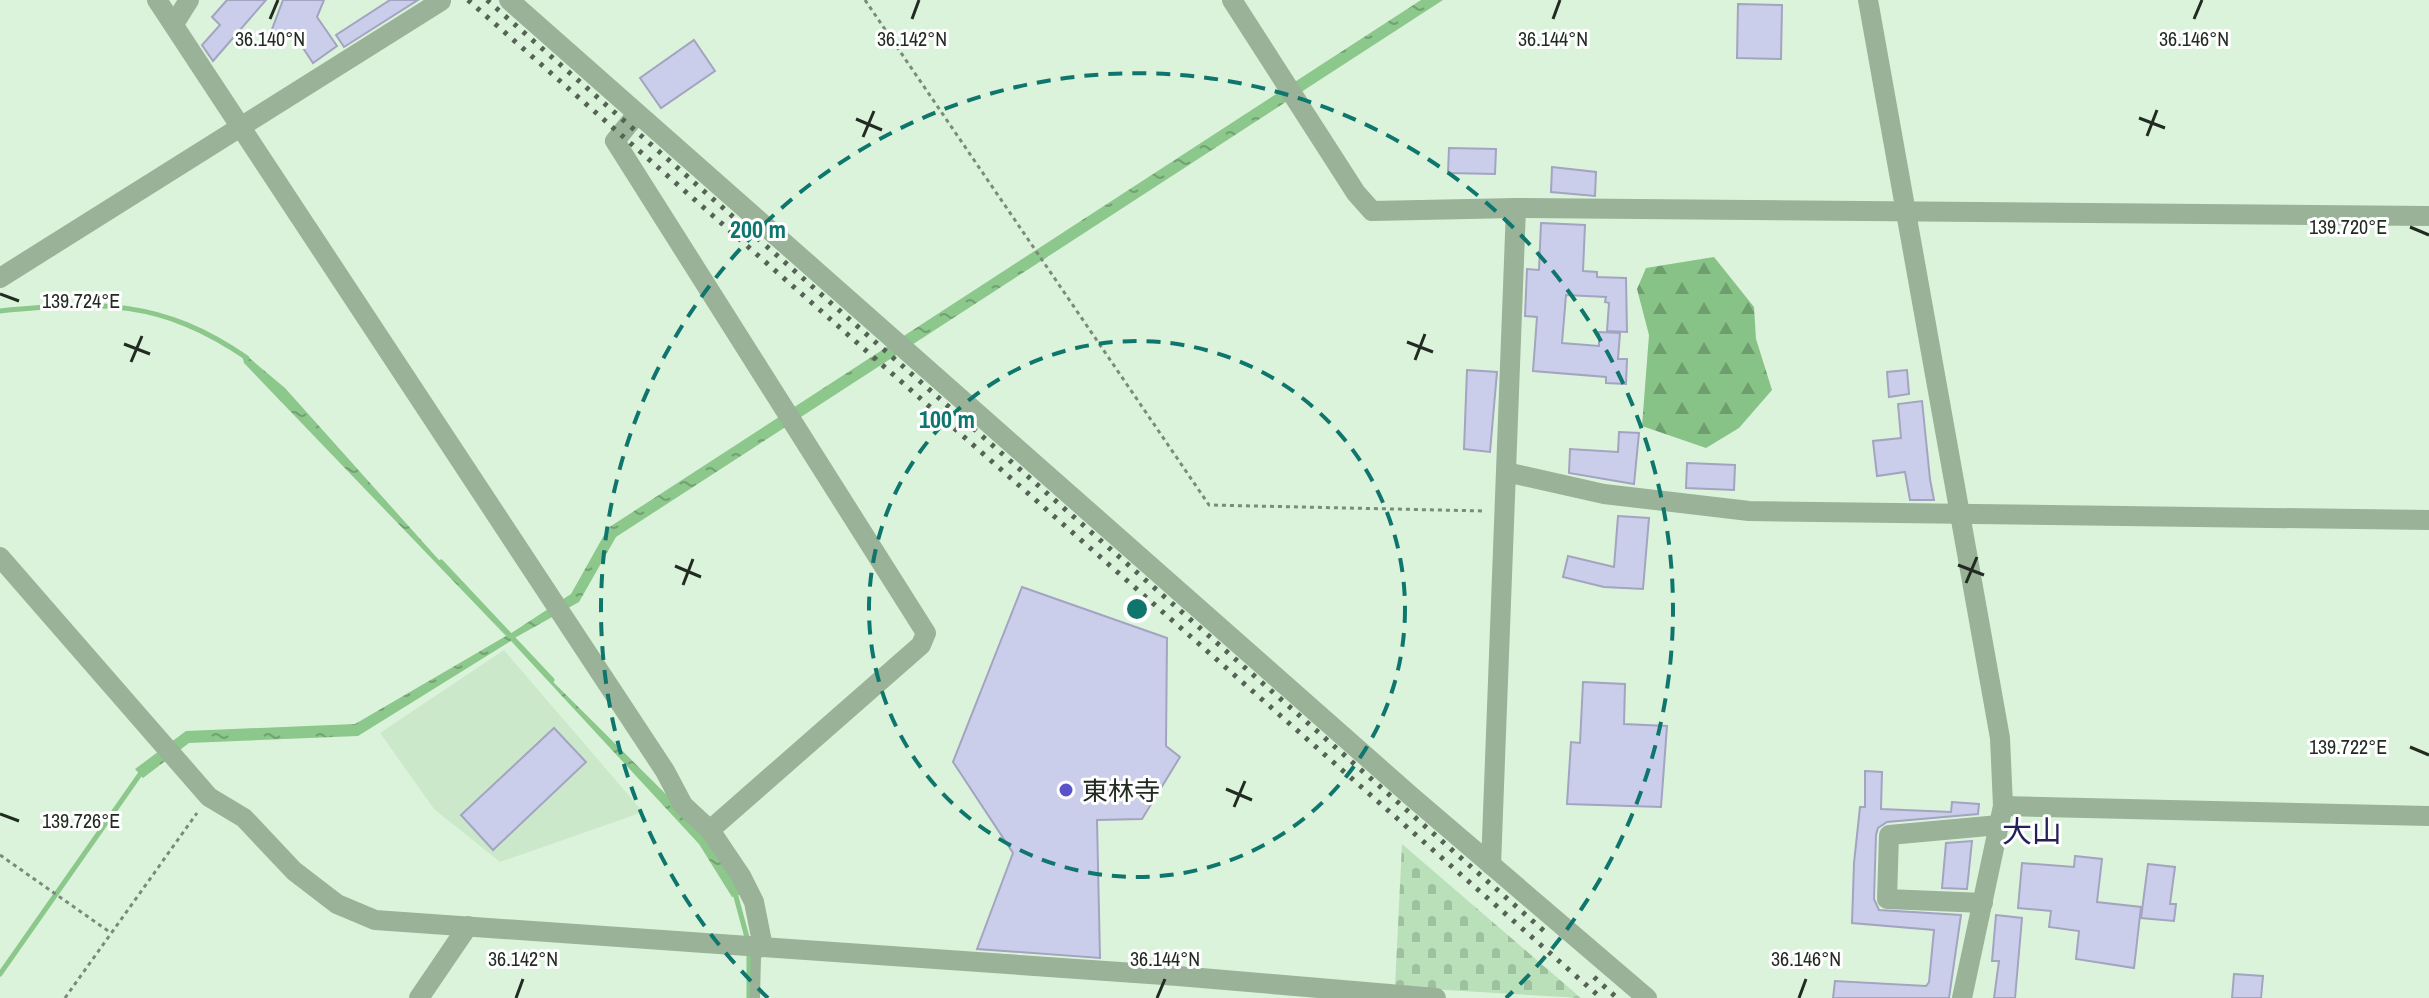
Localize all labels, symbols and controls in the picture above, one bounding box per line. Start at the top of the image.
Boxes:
text: 36.140°N [235,25,305,52]
text: 36.142°N [877,25,947,52]
text: 36.144°N [1518,25,1588,52]
text: 36.146°N [2159,25,2229,52]
text: 200 m [730,213,786,245]
text: 139.720°E [2309,213,2387,240]
text: 139.724°E [42,287,120,314]
text: 100 m [919,403,975,435]
centre of rings [1123,595,1151,623]
text: 139.722°E [2309,733,2387,760]
place label: 東林寺 [1082,773,1160,808]
marker: 東林寺 [1057,781,1075,799]
text: 139.726°E [42,807,120,834]
district label: 大山 [2002,811,2062,851]
text: 36.142°N [488,945,558,972]
text: 36.144°N [1130,945,1200,972]
text: 36.146°N [1771,945,1841,972]

